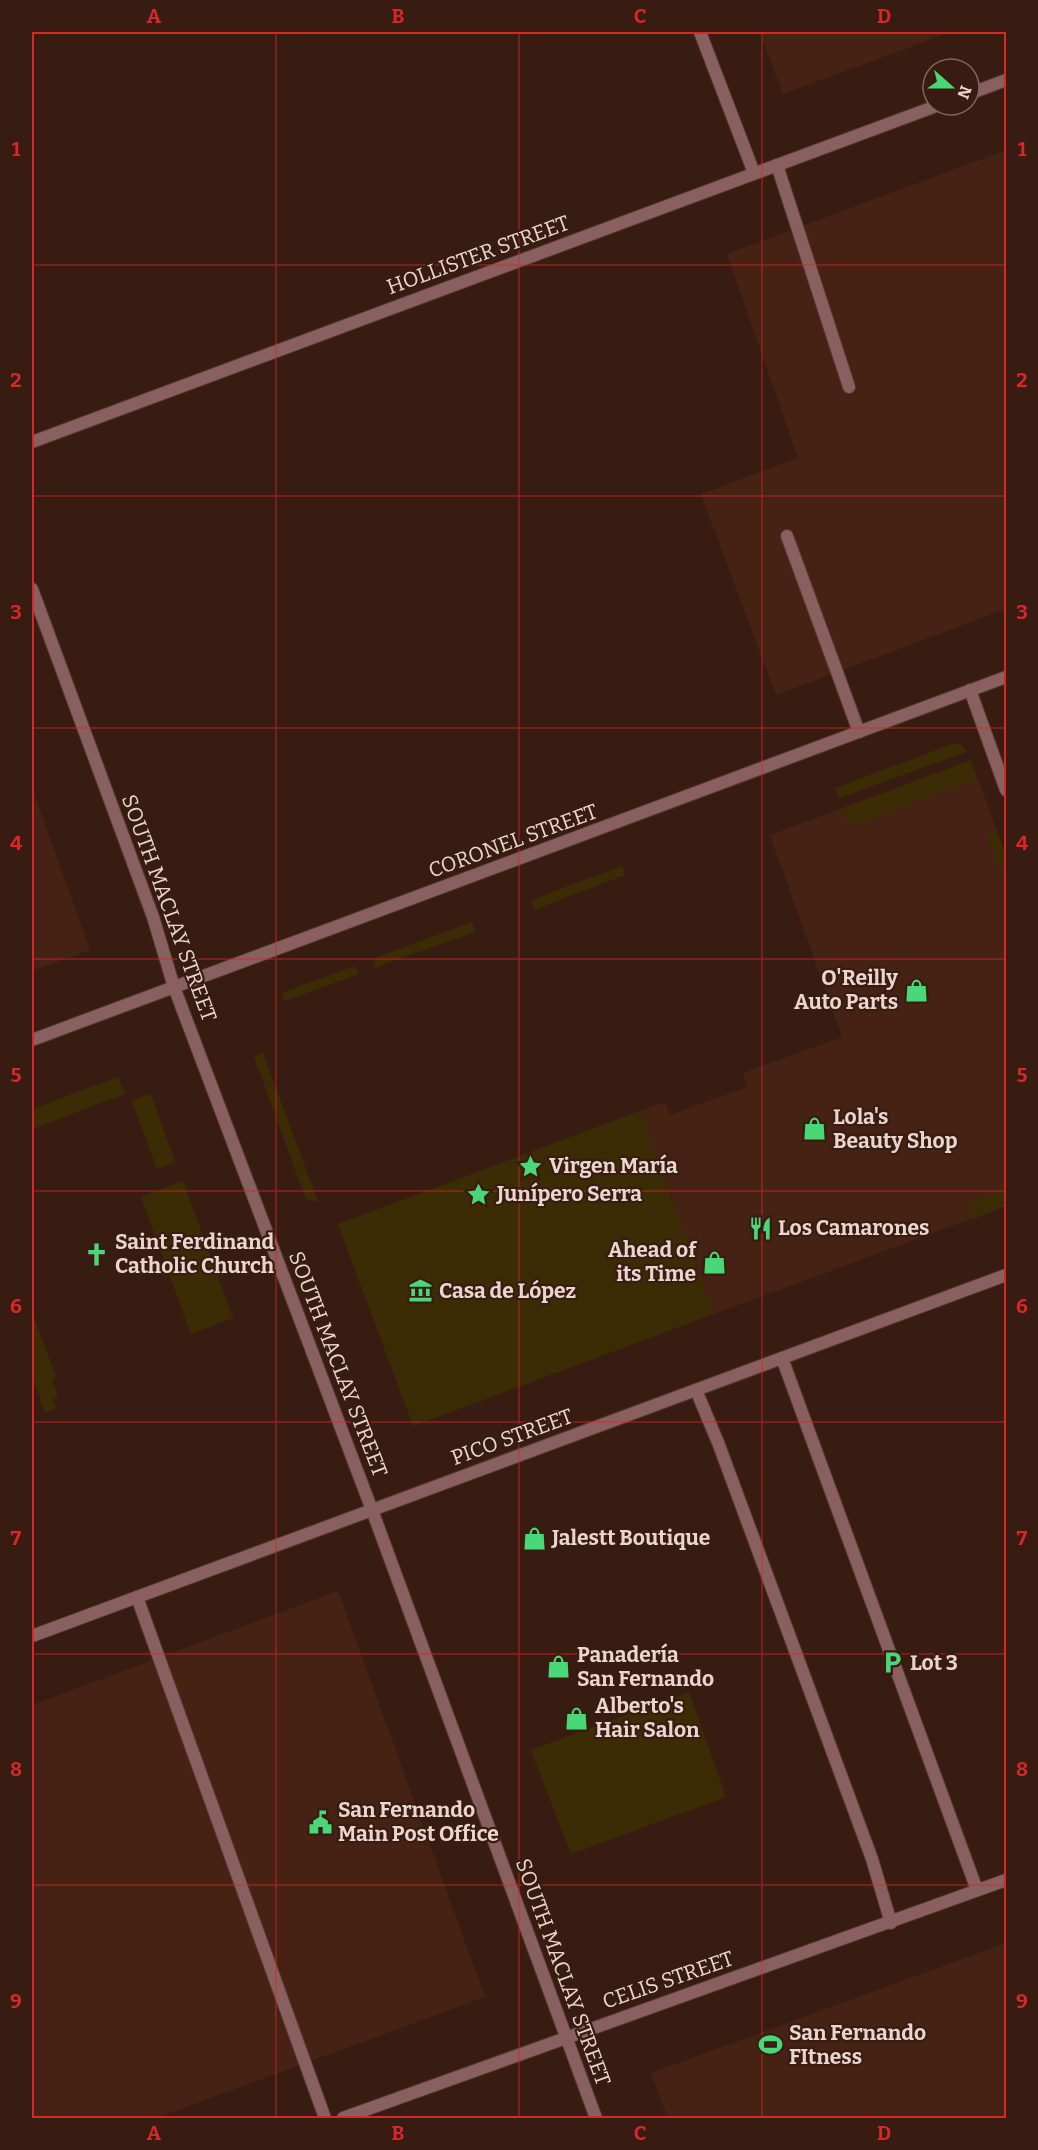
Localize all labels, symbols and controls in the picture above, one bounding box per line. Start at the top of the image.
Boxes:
text: A [147,4,162,28]
text: B [392,4,405,28]
text: C [634,4,646,28]
text: D [877,4,891,28]
north arrow [921,57,981,117]
text: N [953,83,976,101]
text: 1 [12,137,21,161]
text: 1 [1018,137,1027,161]
street label: HOLLISTER STREET [383,210,573,300]
text: 2 [10,368,22,392]
text: 2 [1016,368,1028,392]
text: 3 [10,600,22,624]
text: 3 [1016,600,1028,624]
street label: SOUTH MACLAY STREET [116,791,222,1025]
street label: CORONEL STREET [425,798,601,884]
text: 4 [10,831,22,855]
text: 4 [1016,831,1028,855]
place label: O'Reilly Auto Parts [794,965,898,1015]
shop icon: O'Reilly Auto Parts [903,977,929,1003]
text: 5 [11,1063,22,1087]
text: 5 [1017,1063,1028,1087]
place label: Lola's Beauty Shop [833,1104,958,1154]
shop icon: Lola's Beauty Shop [802,1116,828,1142]
place icon: Virgen María [518,1153,544,1179]
place label: Virgen María [549,1153,678,1179]
place icon: Junípero Serra [466,1181,492,1207]
place label: Junípero Serra [496,1181,642,1207]
restaurant icon: Los Camarones [747,1215,773,1241]
place label: Los Camarones [778,1215,929,1241]
place label: Saint Ferdinand Catholic Church [115,1229,275,1279]
place label: Ahead of its Time [608,1237,698,1287]
church icon: Saint Ferdinand Catholic Church [84,1241,110,1267]
street label: SOUTH MACLAY STREET [283,1247,393,1481]
shop icon: Ahead of its Time [701,1249,727,1275]
museum icon: Casa de López [408,1278,434,1304]
place label: Casa de López [439,1278,576,1304]
text: 6 [10,1294,22,1318]
text: 6 [1016,1294,1028,1318]
street label: PICO STREET [448,1403,576,1471]
shop icon: Jalestt Boutique [521,1525,547,1551]
place label: Jalestt Boutique [551,1525,710,1551]
text: 7 [11,1526,22,1550]
text: 7 [1017,1526,1028,1550]
place label: Panadería San Fernando [577,1642,714,1692]
parking icon: Lot 3 [879,1650,905,1676]
place label: Lot 3 [910,1650,958,1676]
shop icon: Panadería San Fernando [546,1654,572,1680]
place label: Alberto's Hair Salon [595,1693,700,1743]
shop icon: Alberto's Hair Salon [564,1705,590,1731]
text: 8 [10,1757,22,1781]
text: 8 [1016,1757,1028,1781]
place label: San Fernando Main Post Office [338,1797,499,1847]
public building icon: San Fernando Main Post Office [307,1809,333,1835]
street label: SOUTH MACLAY STREET [510,1855,616,2089]
street label: CELIS STREET [599,1945,737,2015]
text: 9 [10,1989,22,2013]
text: 9 [1016,1989,1028,2013]
place label: San Fernando FItness [789,2020,926,2070]
sports icon: San Fernando FItness [758,2032,784,2058]
text: A [147,2121,162,2145]
text: B [392,2121,405,2145]
text: C [634,2121,646,2145]
text: D [877,2121,891,2145]

